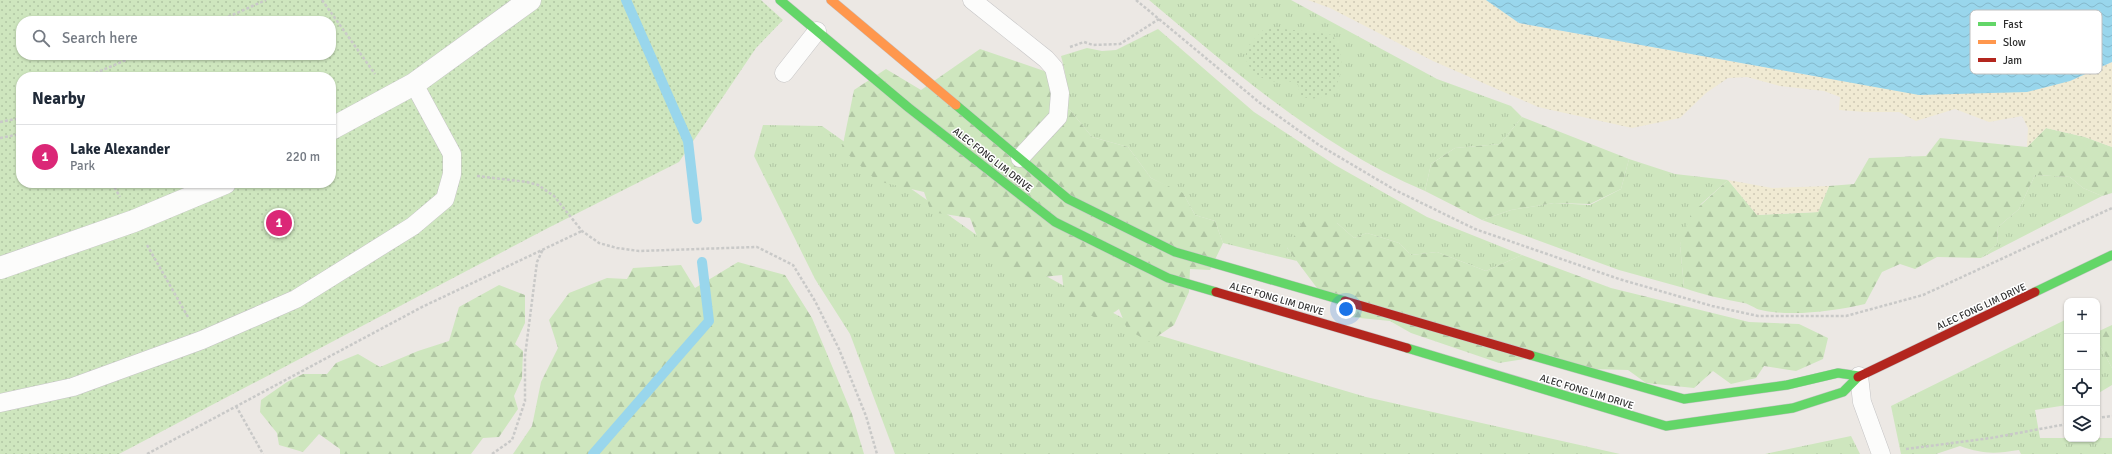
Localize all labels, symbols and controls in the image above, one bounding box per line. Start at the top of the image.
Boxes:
legend [1970,10,2102,74]
search box [16,16,336,60]
text: Fast [2003,18,2023,31]
icon: search [30,27,52,49]
text: Search here [62,29,138,47]
text: Slow [2003,36,2026,49]
text: Jam [2003,54,2022,67]
text: Nearby [32,88,85,109]
street label: ALEC FONG LIM DRIVE [950,125,1035,195]
text: Lake Alexander [70,140,170,158]
text: 1 [41,149,49,165]
text: 220 m [286,149,320,165]
text: Park [70,158,95,174]
pin: 1 [266,208,292,238]
street label: ALEC FONG LIM DRIVE [1228,280,1326,318]
street label: ALEC FONG LIM DRIVE [1935,281,2028,333]
map controls [2064,298,2100,442]
button: + [2064,298,2100,334]
your location [1336,299,1356,319]
button: − [2064,334,2100,370]
button: locate [2064,370,2100,406]
street label: ALEC FONG LIM DRIVE [1538,372,1635,412]
button: layers [2064,406,2100,442]

